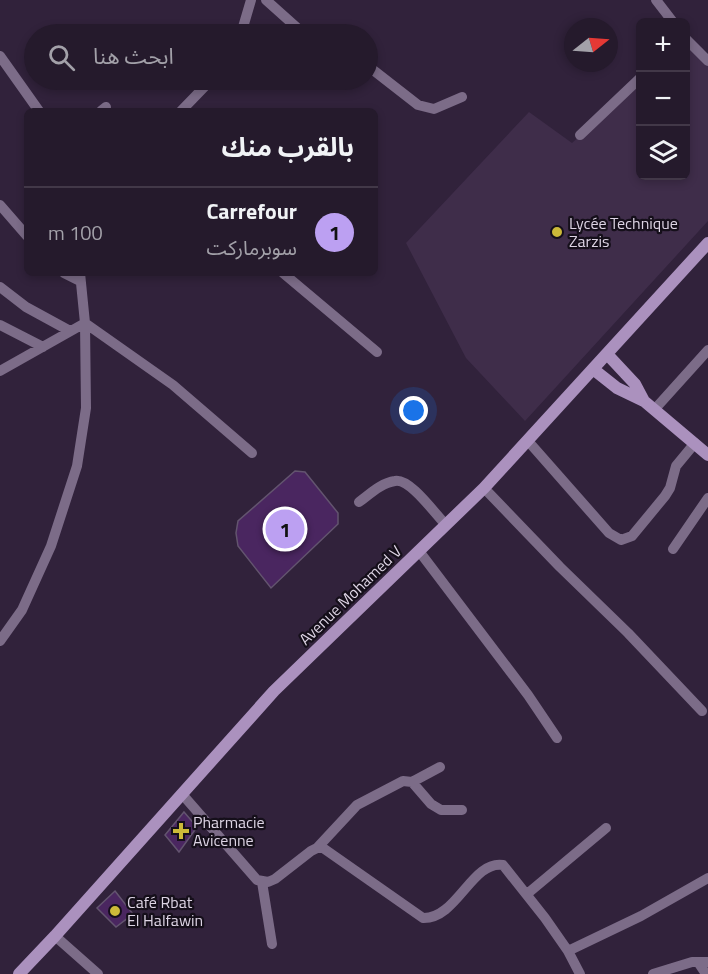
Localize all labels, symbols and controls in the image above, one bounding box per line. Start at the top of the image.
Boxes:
north arrow [564,18,618,72]
map controls [636,18,690,180]
button: + [636,18,690,72]
search box [24,24,378,90]
text: ابحث هنا [93,39,174,73]
icon: search [45,41,78,74]
button: − [636,72,690,126]
button: layers [636,126,690,180]
text: بالقرب منك [222,127,354,166]
text: Carrefour [206,194,297,228]
place label: Lycée Technique Zarzis [569,211,678,253]
text: 100 m [48,217,103,248]
text: 1 [329,217,340,248]
marker: Lycée Technique Zarzis [550,225,564,239]
text: سوبرماركت [206,232,297,263]
your location [399,396,428,425]
pin: 1 [266,506,304,552]
street label: Avenue Mohamed V [293,540,407,650]
place label: Pharmacie Avicenne [193,810,265,852]
marker: Pharmacie Avicenne [174,824,188,838]
place label: Café Rbat El Halfawin [127,890,203,932]
marker: Café Rbat El Halfawin [108,904,122,918]

